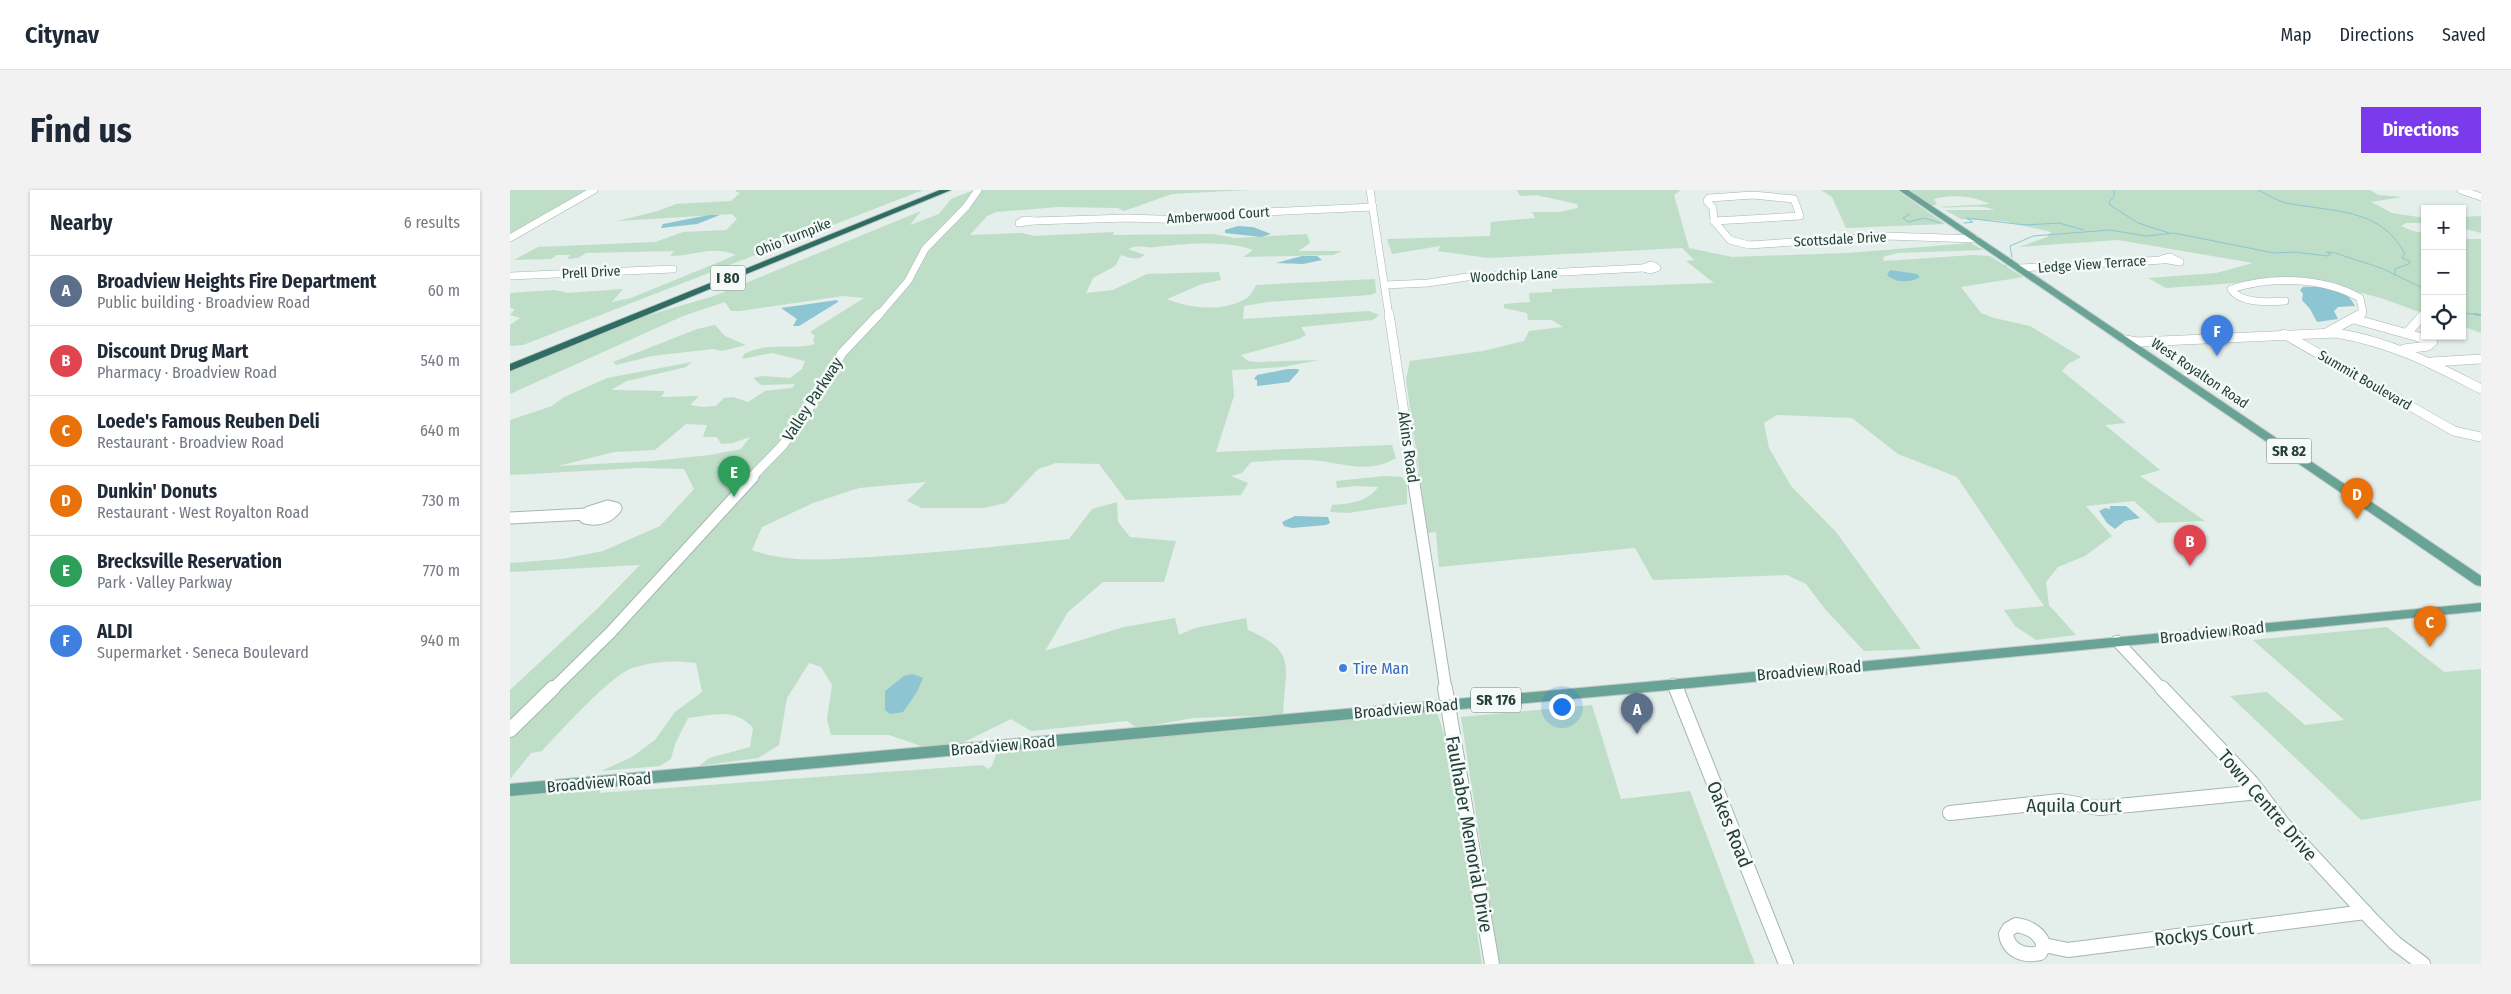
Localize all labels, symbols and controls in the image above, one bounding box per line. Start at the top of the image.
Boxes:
text: Citynav [25,21,99,49]
text: Map [2280,24,2312,46]
text: Directions [2340,24,2414,46]
text: Saved [2442,24,2486,46]
button: Directions [2361,107,2481,153]
text: Find us [30,109,132,151]
street label: Amberwood Court [1166,203,1270,228]
map controls [2421,205,2466,340]
button: + [2421,205,2466,250]
text: Nearby [50,210,112,236]
text: 6 results [404,213,460,232]
street label: Ohio Turnpike [753,215,834,260]
street label: Scottsdale Drive [1793,229,1887,250]
button: − [2421,250,2466,295]
street label: Ledge View Terrace [2037,252,2147,277]
street label: Prell Drive [561,262,621,283]
street label: Woodchip Lane [1470,265,1558,286]
road number: I 80 [710,266,746,290]
text: Broadview Heights Fire Department [97,270,377,293]
text: A [62,281,70,300]
text: 60 m [428,281,460,300]
text: Public building · Broadview Road [97,293,310,312]
button: locate [2421,295,2466,340]
pin: F [2201,315,2233,356]
street label: West Royalton Road [2148,335,2252,412]
text: Discount Drug Mart [97,340,248,363]
street label: Summit Boulevard [2315,347,2414,414]
text: B [62,351,70,370]
text: 540 m [421,351,460,370]
street label: Valley Parkway [778,353,847,445]
text: Pharmacy · Broadview Road [97,363,277,382]
text: Loede's Famous Reuben Deli [97,410,320,433]
street label: Akins Road [1394,410,1423,484]
text: C [62,421,70,440]
text: 640 m [420,421,460,440]
text: Restaurant · Broadview Road [97,433,284,452]
road number: SR 82 [2266,438,2312,464]
pin: E [718,456,750,497]
pin: D [2341,478,2373,519]
text: Dunkin' Donuts [97,480,217,503]
text: D [61,491,71,510]
text: 730 m [422,491,460,510]
text: Restaurant · West Royalton Road [97,503,309,522]
pin: B [2174,525,2206,566]
text: Brecksville Reservation [97,550,282,573]
text: E [62,561,70,580]
text: 770 m [423,561,460,580]
text: Park · Valley Parkway [97,573,232,592]
pin: C [2414,606,2446,647]
street label: Broadview Road [2159,618,2265,647]
text: ALDI [97,620,133,643]
text: F [62,631,70,650]
text: 940 m [420,631,460,650]
text: Supermarket · Seneca Boulevard [97,643,309,662]
street label: Broadview Road [1756,656,1862,685]
place label: Tire Man [1353,659,1409,678]
marker: Tire Man [1337,662,1349,674]
road number: SR 176 [1471,688,1521,712]
pin: A [1621,693,1653,734]
street label: Broadview Road [1353,694,1459,723]
your location [1549,694,1575,720]
street label: Broadview Road [950,731,1056,760]
street label: Faulhaber Memorial Drive [1441,734,1498,934]
street label: Town Centre Drive [2213,745,2322,866]
street label: Broadview Road [546,768,652,797]
street label: Oakes Road [1702,778,1757,871]
street label: Aquila Court [2026,794,2123,817]
street label: Rockys Court [2153,916,2256,951]

